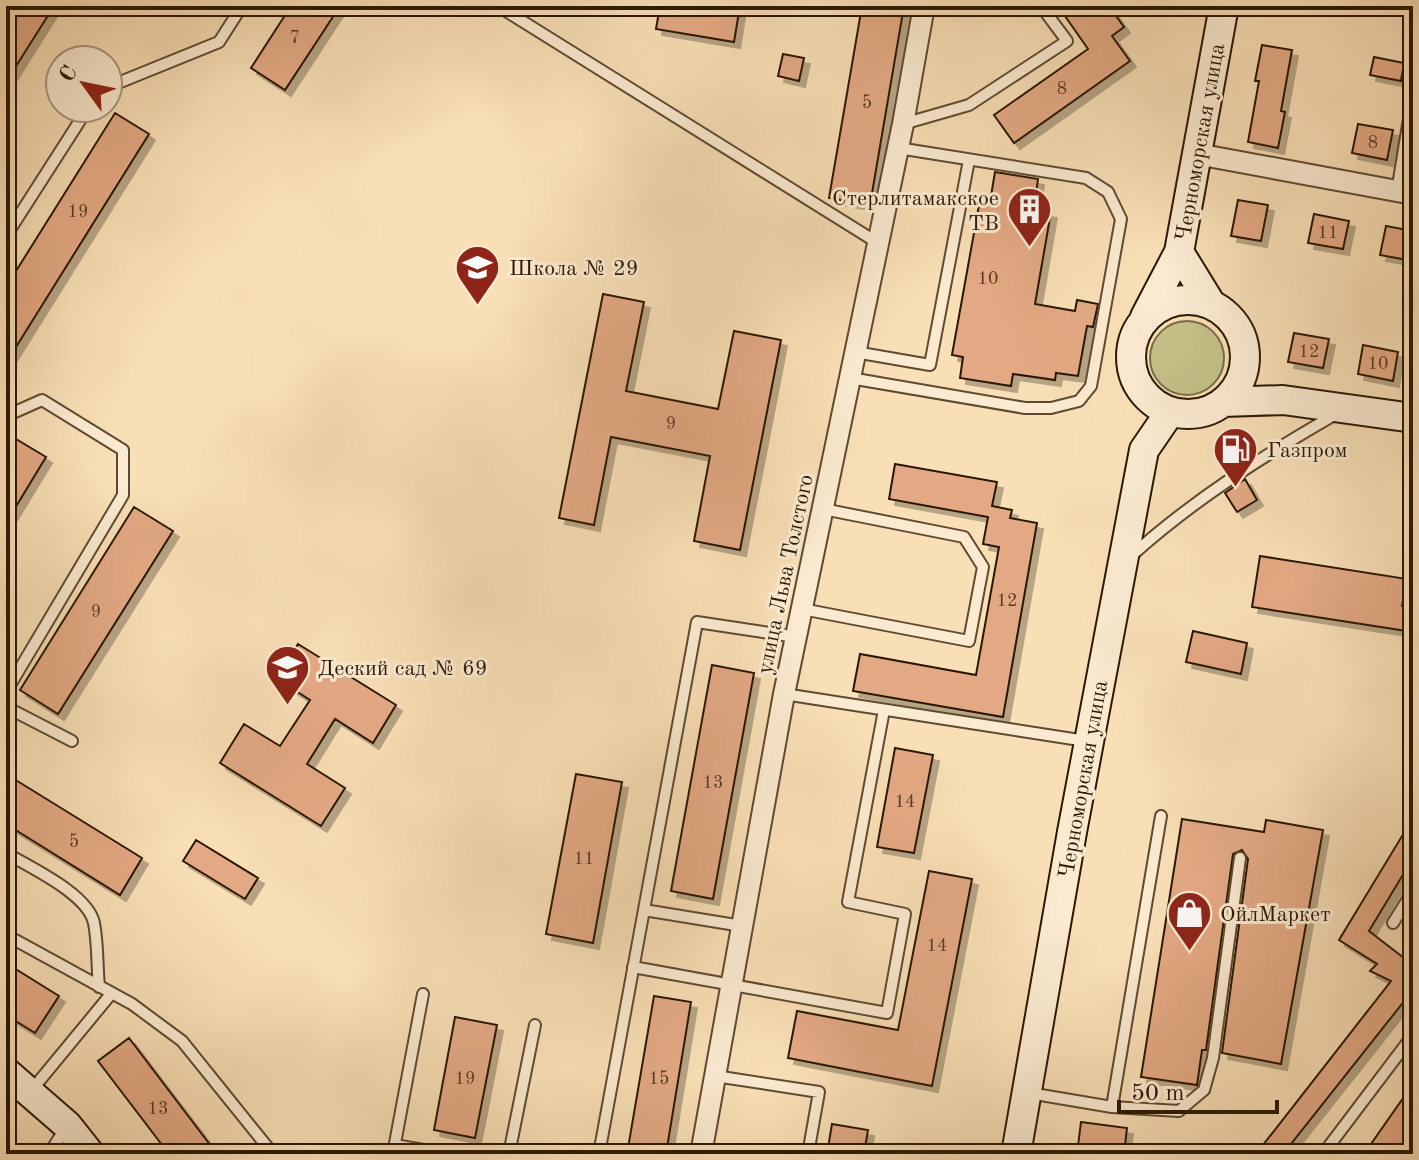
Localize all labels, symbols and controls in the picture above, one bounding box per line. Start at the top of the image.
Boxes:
house number: 7 [290,29,300,47]
street label: Черноморская улица [1173,41,1229,243]
north arrow [44,44,124,124]
text: С [56,62,82,86]
house number: 8 [1057,80,1067,98]
house number: 5 [862,94,872,112]
house number: 8 [1368,134,1378,152]
building icon: Стерлитамакское ТВ [1006,186,1054,249]
place label: Стерлитамакское ТВ [832,188,999,235]
house number: 19 [68,203,88,221]
house number: 11 [1318,224,1338,242]
school or university icon: Школа № 29 [454,243,502,306]
place label: Школа № 29 [509,258,639,280]
house number: 10 [978,270,998,288]
house number: 12 [1299,343,1319,361]
house number: 10 [1368,355,1388,373]
house number: 9 [666,415,676,433]
fuel station icon: Газпром [1212,425,1260,488]
place label: Газпром [1267,440,1348,462]
street label: улица Льва Толстого [754,472,818,676]
house number: 12 [997,592,1017,610]
house number: 9 [91,603,101,621]
school or university icon: Деский сад № 69 [263,643,311,706]
place label: Деский сад № 69 [318,658,487,680]
street label: Черноморская улица [1056,678,1112,880]
house number: 13 [703,774,723,792]
house number: 14 [895,793,915,811]
house number: 5 [69,833,79,851]
house number: 11 [574,850,594,868]
shop icon: ОйлМаркет [1165,889,1213,952]
place label: ОйлМаркет [1220,904,1331,926]
house number: 14 [927,937,947,955]
scale bar [1119,1064,1277,1114]
house number: 19 [455,1070,475,1088]
house number: 15 [649,1070,669,1088]
text: 50 m [1131,1082,1185,1106]
house number: 13 [148,1100,168,1118]

